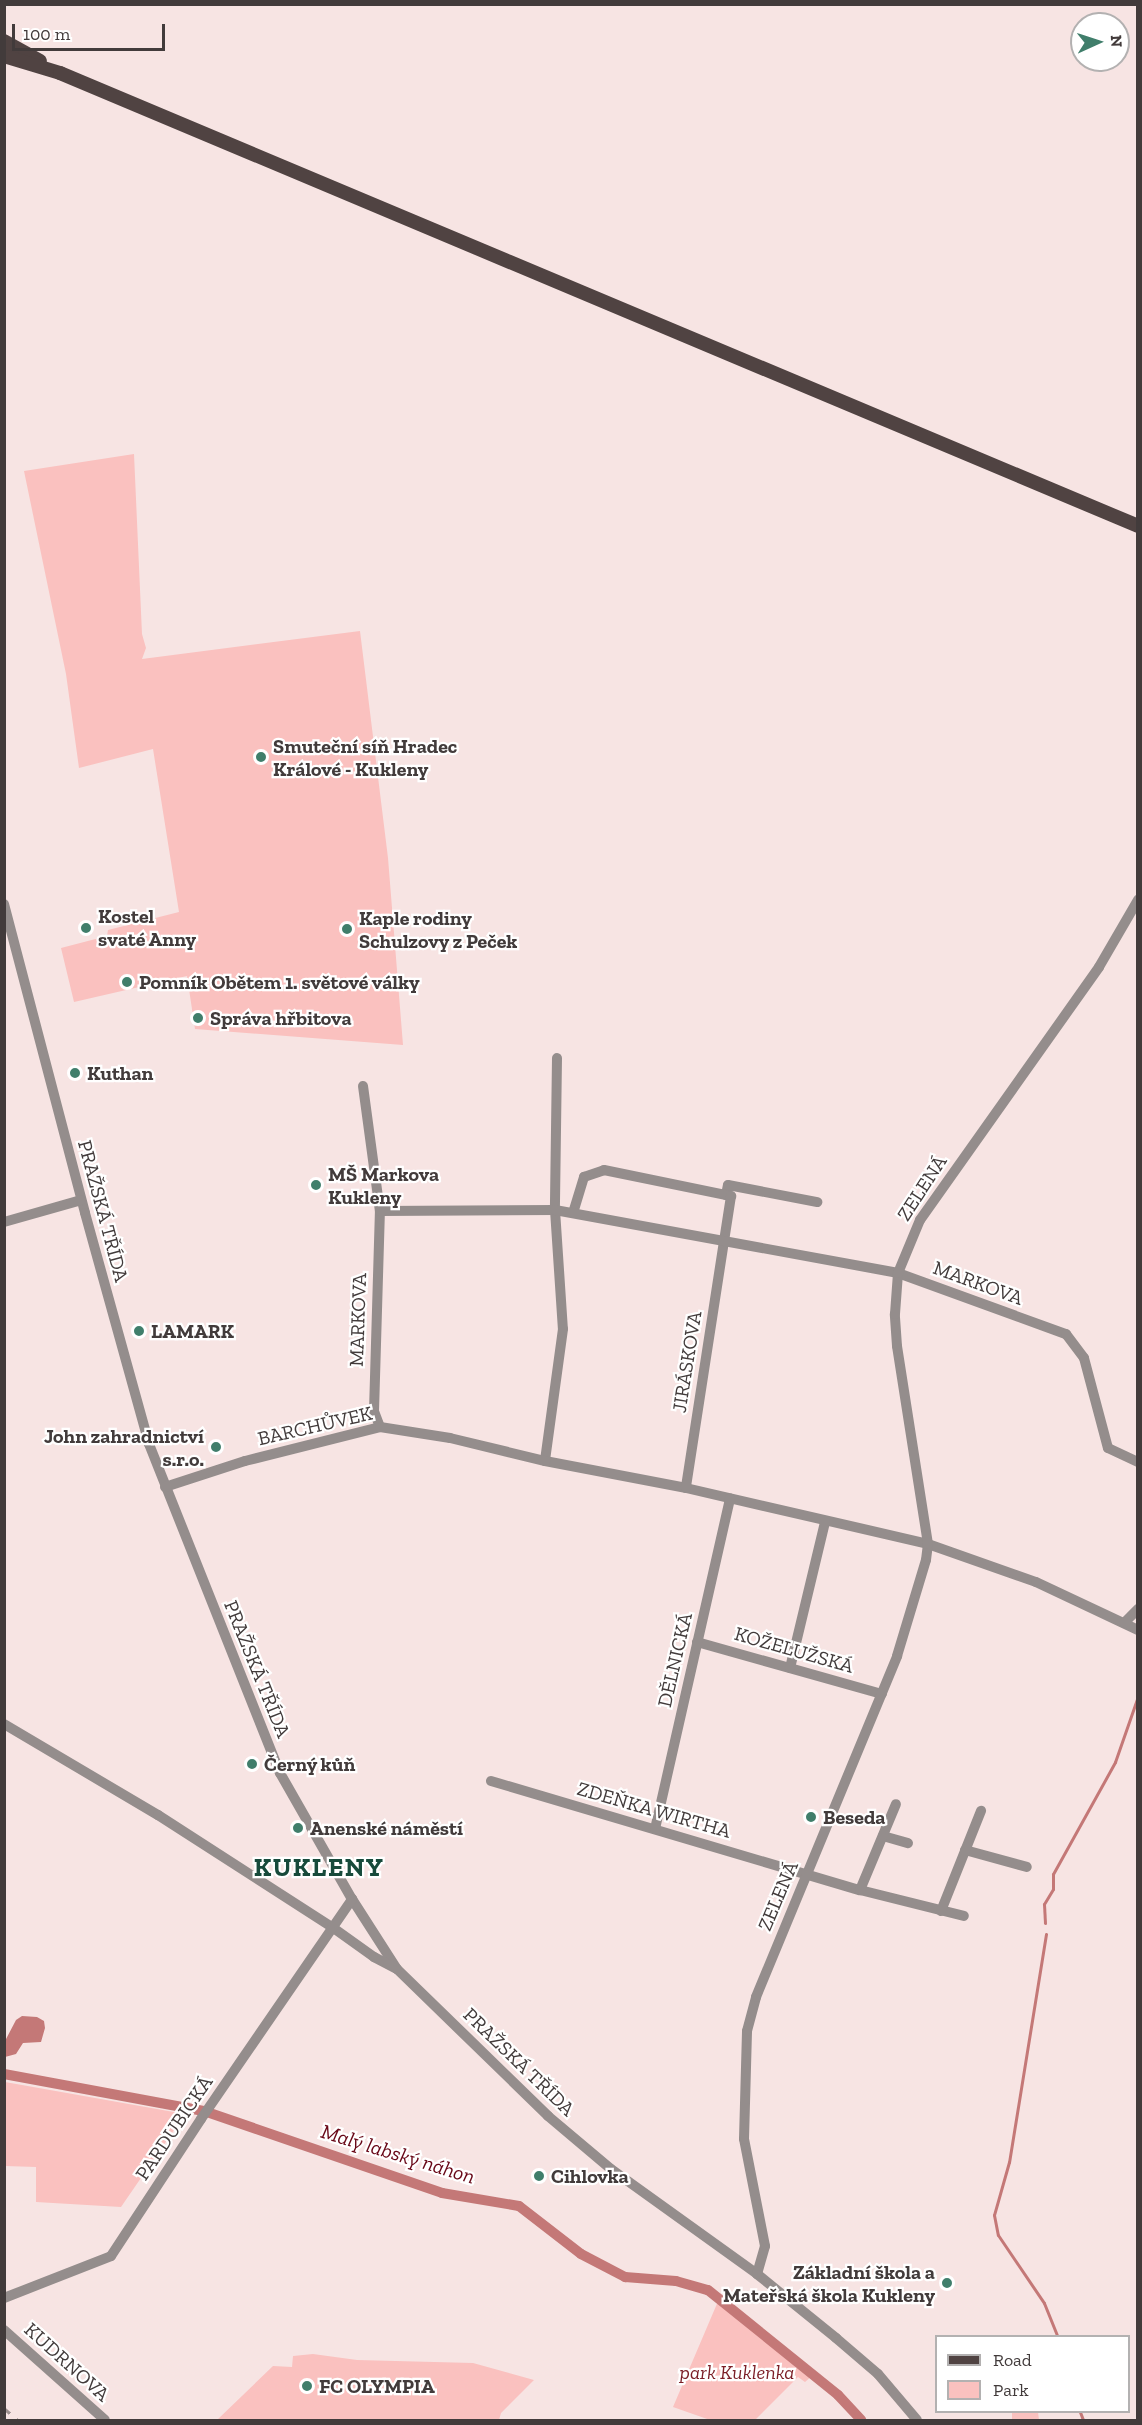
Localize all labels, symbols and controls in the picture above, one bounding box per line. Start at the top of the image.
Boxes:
scale bar [15,12,168,50]
north arrow [1070,12,1130,72]
text: 100 m [23,23,70,45]
text: N [1107,35,1126,48]
place label: Smuteční síň Hradec Králové - Kukleny [273,734,457,781]
marker: Smuteční síň Hradec Králové - Kukleny [254,750,268,764]
place label: Kostel svaté Anny [98,904,197,951]
place label: Kaple rodiny Schulzovy z Peček [359,906,518,953]
marker: Kostel svaté Anny [79,921,93,935]
marker: Kaple rodiny Schulzovy z Peček [340,922,354,936]
place label: Pomník Obětem 1. světové války [139,970,420,994]
marker: Pomník Obětem 1. světové války [120,975,134,989]
place label: Správa hřbitova [210,1006,352,1030]
marker: Správa hřbitova [191,1011,205,1025]
place label: Kuthan [87,1061,153,1085]
marker: Kuthan [68,1066,82,1080]
street label: PRAŽSKÁ TŘÍDA [72,1137,134,1285]
street label: ZELENÁ [892,1151,952,1225]
place label: MŠ Markova Kukleny [328,1162,439,1209]
marker: MŠ Markova Kukleny [309,1178,323,1192]
street label: MARKOVA [930,1256,1026,1310]
street label: MARKOVA [344,1273,372,1367]
street label: JIRÁSKOVA [667,1310,707,1414]
place label: LAMARK [151,1319,234,1343]
marker: LAMARK [132,1324,146,1338]
street label: BARCHŮVEK [255,1401,375,1451]
place label: John zahradnictví s.r.o. [44,1424,204,1471]
marker: John zahradnictví s.r.o. [209,1440,223,1454]
street label: PRAŽSKÁ TŘÍDA [218,1596,296,1742]
street label: DĚLNICKÁ [652,1610,698,1710]
street label: KOŽELUŽSKÁ [732,1622,856,1678]
place label: Černý kůň [264,1752,356,1776]
marker: Černý kůň [245,1757,259,1771]
street label: ZDEŇKA WIRTHA [574,1776,734,1844]
place label: Beseda [823,1805,885,1829]
marker: Beseda [804,1810,818,1824]
place label: Anenské náměstí [310,1816,463,1840]
marker: Anenské náměstí [291,1821,305,1835]
district label: KUKLENY [254,1852,384,1884]
street label: ZELENÁ [753,1858,803,1934]
street label: PRAŽSKÁ TŘÍDA [458,2002,580,2122]
street label: PARDUBICKÁ [130,2071,218,2185]
water label: Malý labský náhon [318,2119,478,2189]
place label: Cihlovka [551,2164,629,2188]
marker: Cihlovka [532,2169,546,2183]
place label: Základní škola a Mateřská škola Kukleny [723,2260,935,2307]
marker: Základní škola a Mateřská škola Kukleny [940,2276,954,2290]
street label: KUDRNOVA [19,2317,115,2407]
legend [935,2335,1130,2413]
text: Road [993,2349,1032,2371]
park label: park Kuklenka [679,2360,795,2384]
place label: FC OLYMPIA [319,2374,435,2398]
marker: FC OLYMPIA [300,2379,314,2393]
text: Park [993,2379,1029,2401]

